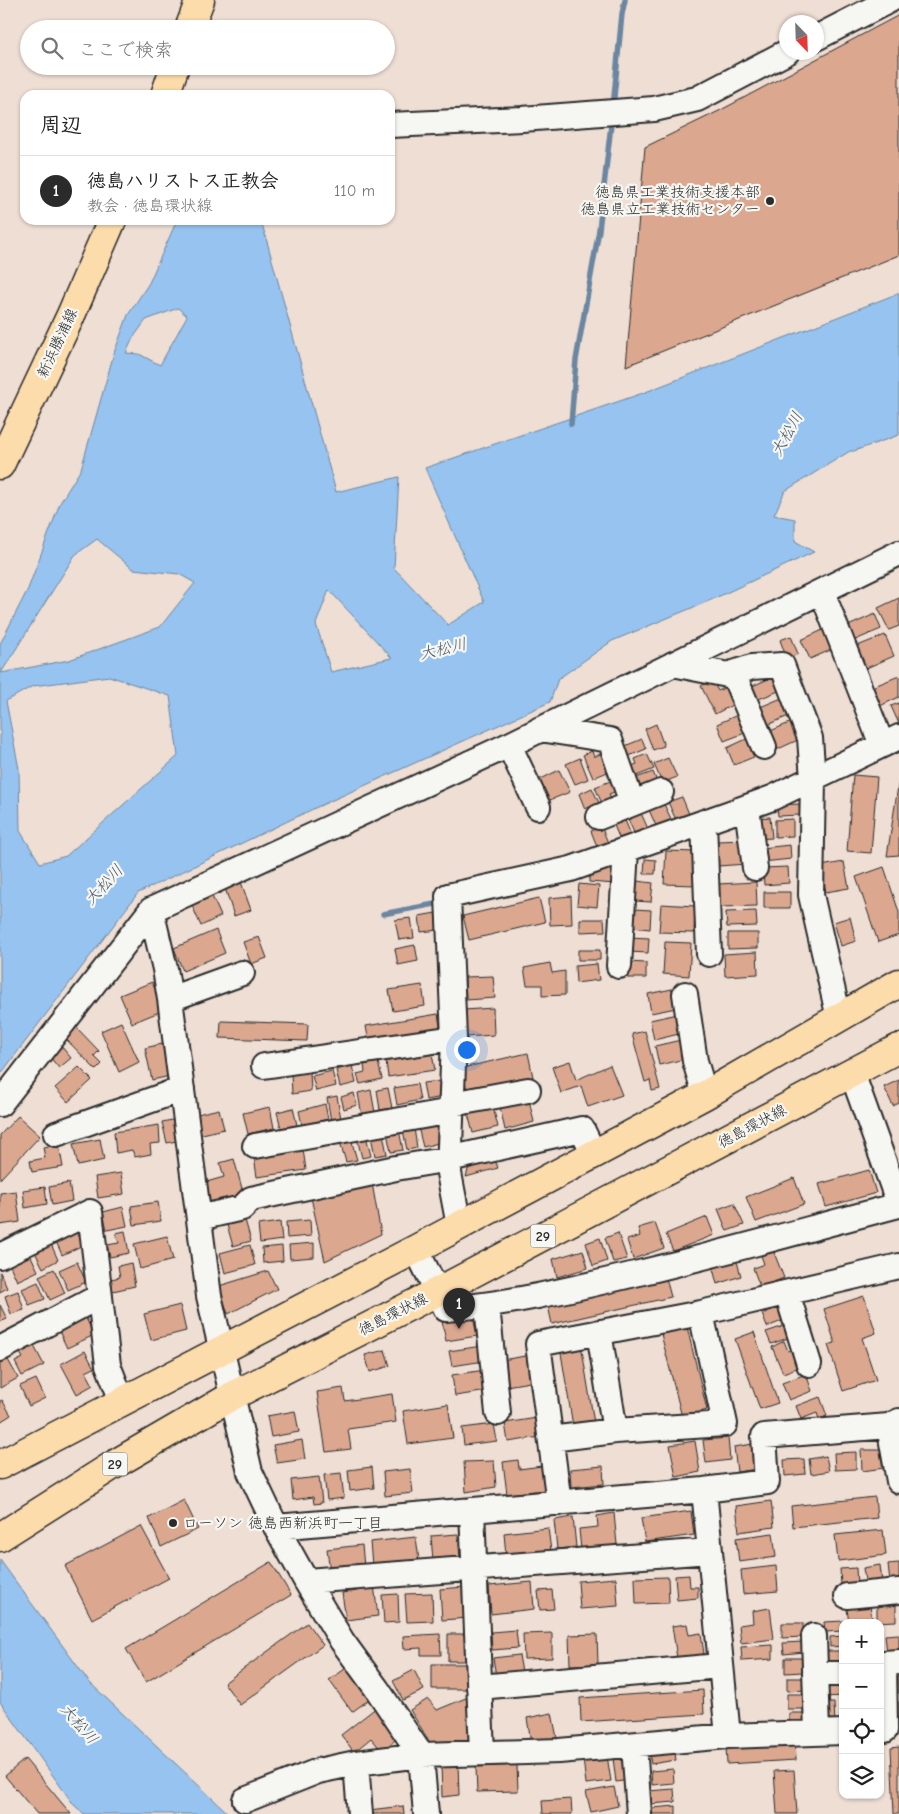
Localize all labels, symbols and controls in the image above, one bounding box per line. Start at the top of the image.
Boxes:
north arrow [779,15,824,60]
search box [20,20,395,75]
icon: search [38,34,66,62]
text: ここで検索 [78,39,173,61]
text: 周辺 [40,113,82,137]
text: 徳島ハリストス正教会 [87,170,279,192]
text: 1 [53,182,59,200]
text: 110 m [334,182,375,200]
place label: 徳島県工業技術支援本部 徳島県立工業技術センター [581,183,760,218]
marker: 徳島県工業技術支援本部 徳島県立工業技術センター [764,195,776,207]
text: 教会 · 徳島環状線 [87,197,213,215]
street label: 新浜勝浦線 [33,305,81,381]
water label: 大松川 [767,409,807,459]
water label: 大松川 [418,635,468,663]
water label: 大松川 [81,861,127,909]
your location [454,1037,480,1063]
street label: 徳島環状線 [715,1100,789,1152]
road number: 29 [530,1224,556,1248]
pin: 1 [443,1288,475,1329]
street label: 徳島環状線 [355,1289,431,1339]
road number: 29 [102,1452,128,1476]
place label: ローソン 徳島西新浜町一丁目 [183,1514,383,1532]
marker: ローソン 徳島西新浜町一丁目 [167,1517,179,1529]
map controls [839,1619,884,1799]
button: + [839,1619,884,1664]
button: − [839,1664,884,1709]
water label: 大松川 [56,1700,102,1748]
button: locate [839,1709,884,1754]
button: layers [839,1754,884,1799]

